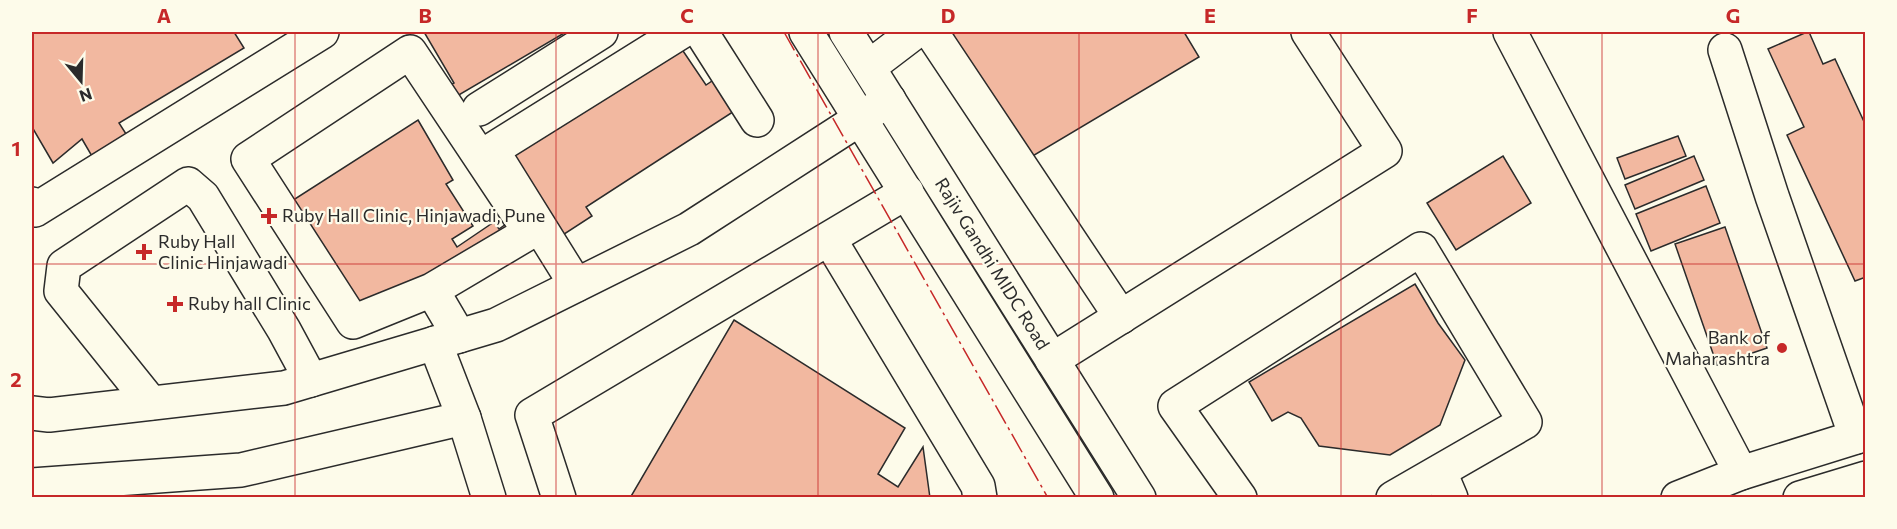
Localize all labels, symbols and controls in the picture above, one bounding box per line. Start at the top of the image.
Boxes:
text: A [157,3,171,27]
text: B [418,3,432,27]
text: C [680,3,694,27]
text: D [941,3,955,27]
text: E [1204,3,1216,27]
text: F [1466,3,1478,27]
text: G [1726,3,1740,27]
north arrow [51,51,111,111]
text: N [77,85,95,107]
text: 1 [11,136,21,160]
street label: Rajiv Gandhi MIDC Road [931,174,1055,353]
place label: Ruby Hall Clinic, Hinjawadi, Pune [282,204,545,226]
marker: Ruby Hall Clinic, Hinjawadi, Pune [260,207,278,225]
place label: Ruby Hall Clinic Hinjawadi [158,230,288,273]
marker: Ruby Hall Clinic Hinjawadi [135,243,153,261]
place label: Ruby hall Clinic [188,292,311,314]
marker: Ruby hall Clinic [166,295,184,313]
place label: Bank of Maharashtra [1665,326,1771,369]
marker: Bank of Maharashtra [1775,341,1789,355]
text: 2 [10,367,22,391]

